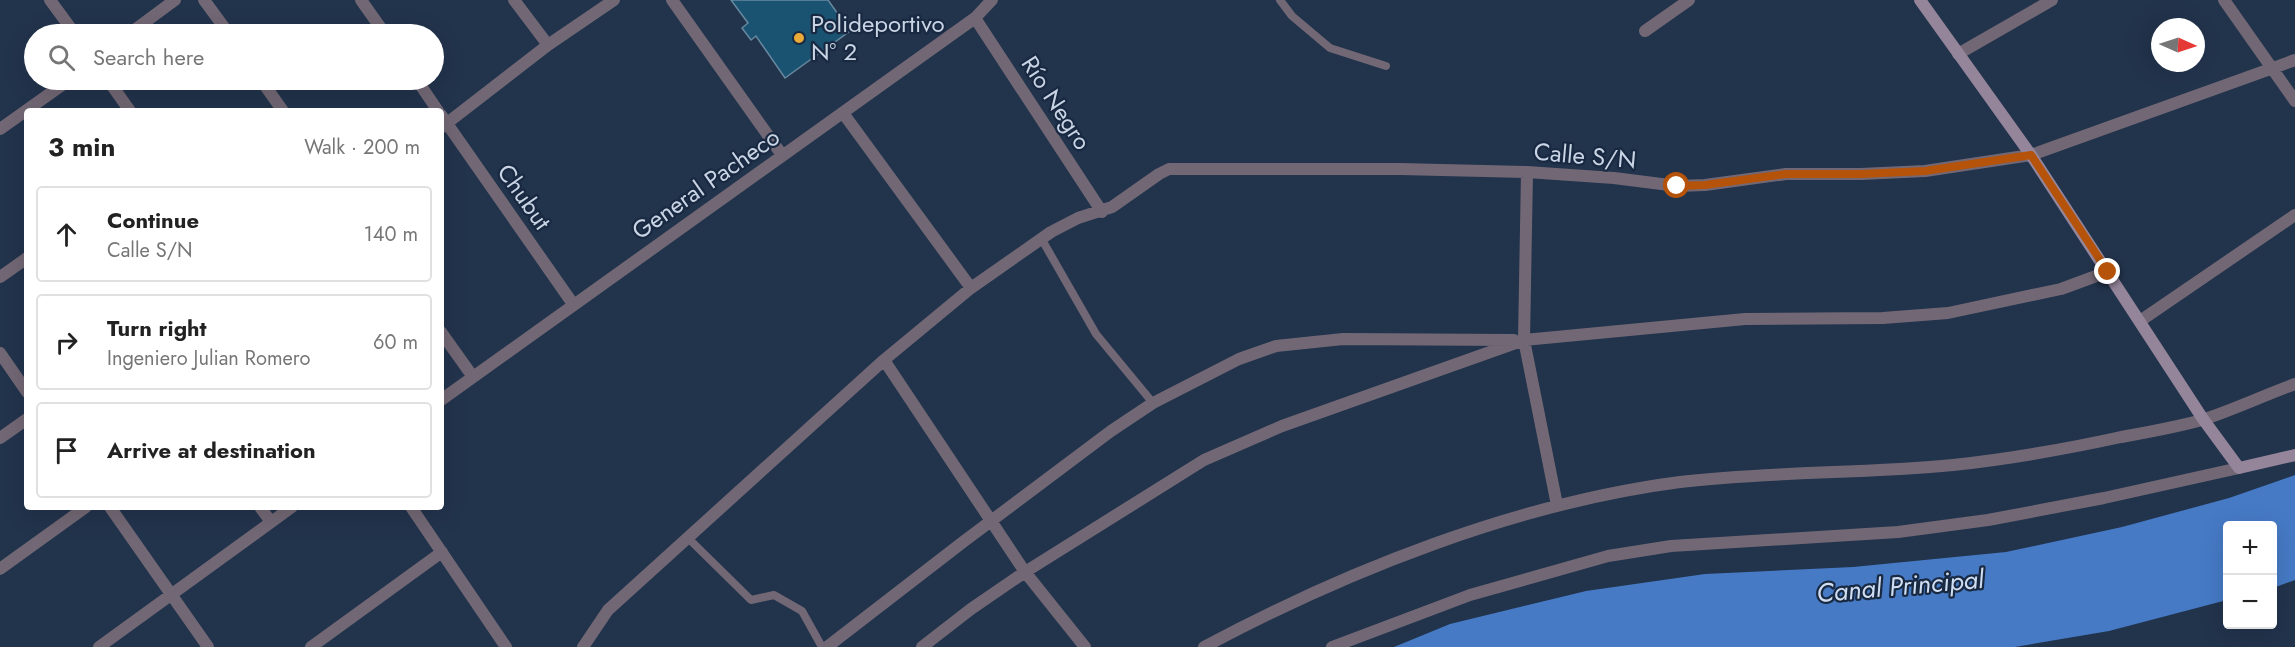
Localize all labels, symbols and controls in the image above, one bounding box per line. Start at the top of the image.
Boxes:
place label: Polideportivo Nº 2 [811,6,945,69]
north arrow [2151,18,2205,72]
search box [24,24,444,90]
marker: Polideportivo Nº 2 [792,31,806,45]
icon: search [45,41,78,74]
text: Search here [93,41,204,73]
street label: Río Negro [1013,49,1100,157]
street label: General Pacheco [625,120,787,248]
text: 3 min [48,128,115,166]
text: Walk · 200 m [304,133,420,162]
street label: Calle S/N [1532,134,1638,177]
street label: Chubut [489,156,560,237]
route start [1663,172,1689,198]
text: Continue [107,204,199,236]
icon: ahead [50,218,83,251]
text: 140 m [364,220,418,249]
text: Calle S/N [107,236,193,265]
route end [2094,258,2120,284]
text: Turn right [107,312,207,344]
icon: right [50,326,83,359]
text: 60 m [373,328,418,357]
text: Ingeniero Julian Romero [107,344,310,373]
icon: arrive [50,434,83,467]
text: Arrive at destination [107,434,316,466]
map controls [2223,521,2277,629]
button: + [2223,521,2277,575]
water label: Canal Principal [1815,560,1986,612]
button: − [2223,575,2277,629]

